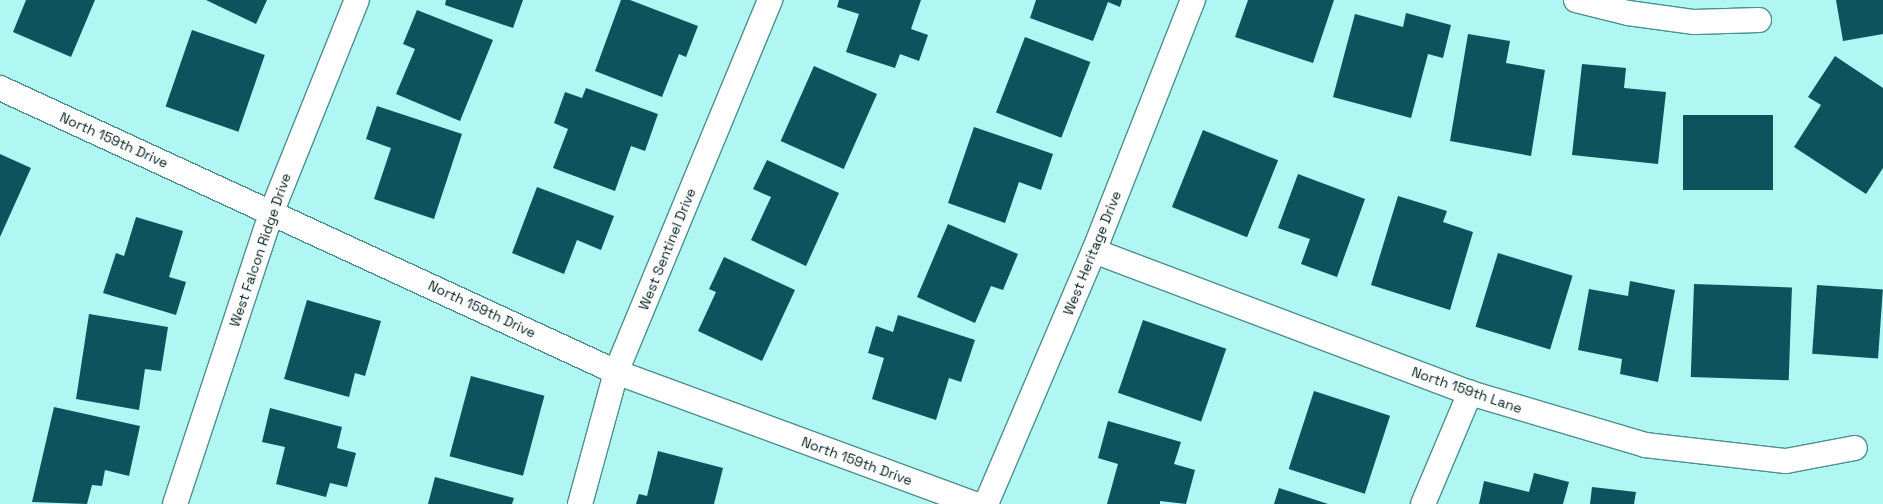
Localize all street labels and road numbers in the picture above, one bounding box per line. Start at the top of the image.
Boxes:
street label: North 159th Drive [57,109,171,171]
street label: West Falcon Ridge Drive [226,171,294,329]
street label: West Sentinel Drive [635,186,699,312]
street label: West Heritage Drive [1059,188,1125,318]
street label: North 159th Drive [426,277,538,341]
street label: North 159th Lane [1410,363,1524,417]
street label: North 159th Drive [799,433,915,489]

